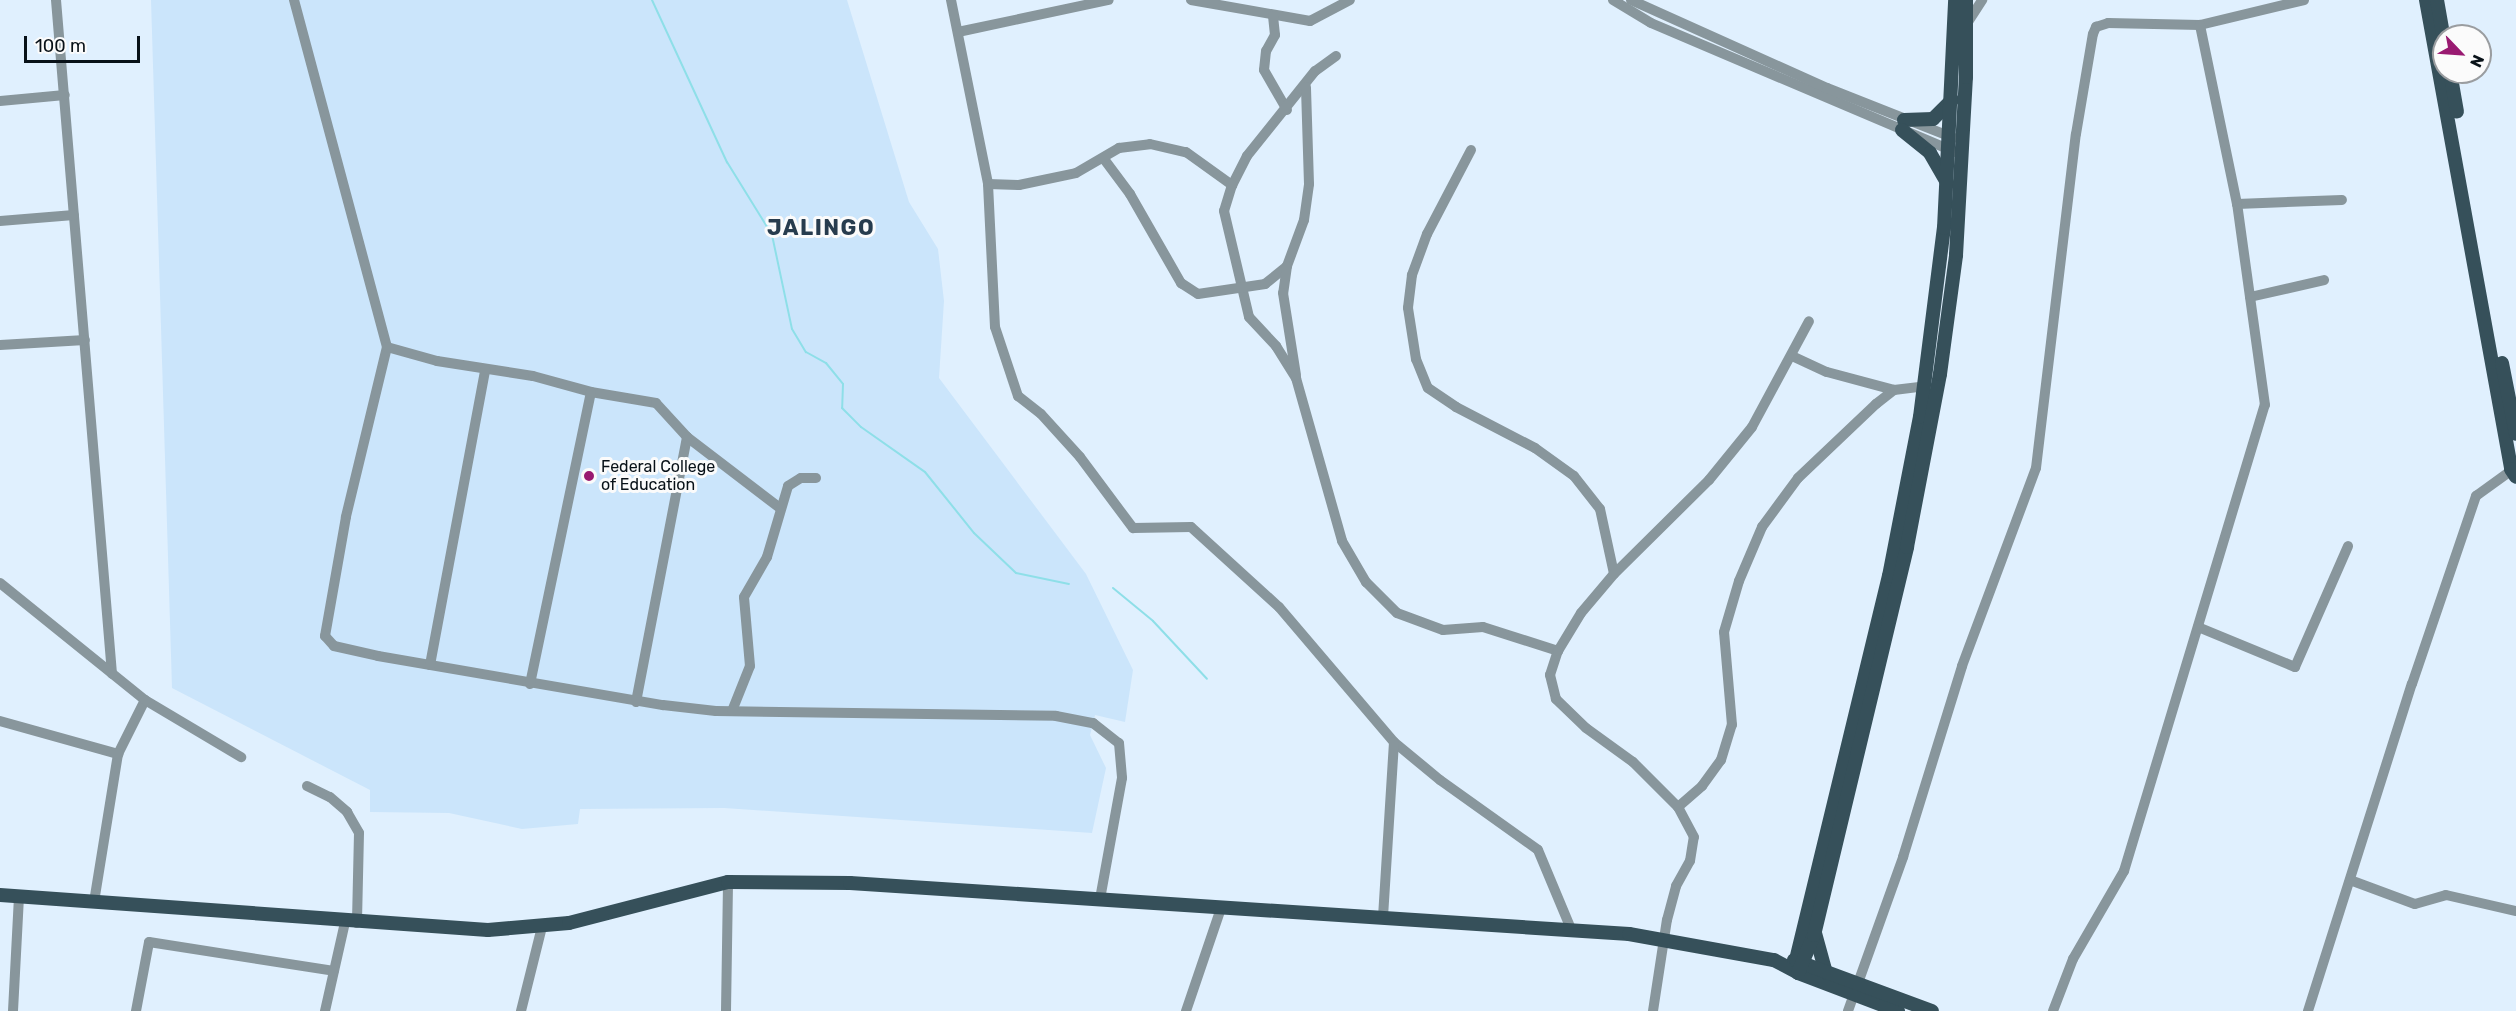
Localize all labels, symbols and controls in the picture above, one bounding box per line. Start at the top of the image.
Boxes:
scale bar [27,24,142,62]
north arrow [2432,24,2492,84]
text: 100 m [35,35,86,57]
text: N [2466,52,2488,70]
district label: JALINGO [767,215,875,241]
place label: Federal College of Education [601,457,715,495]
marker: Federal College of Education [582,469,596,483]

